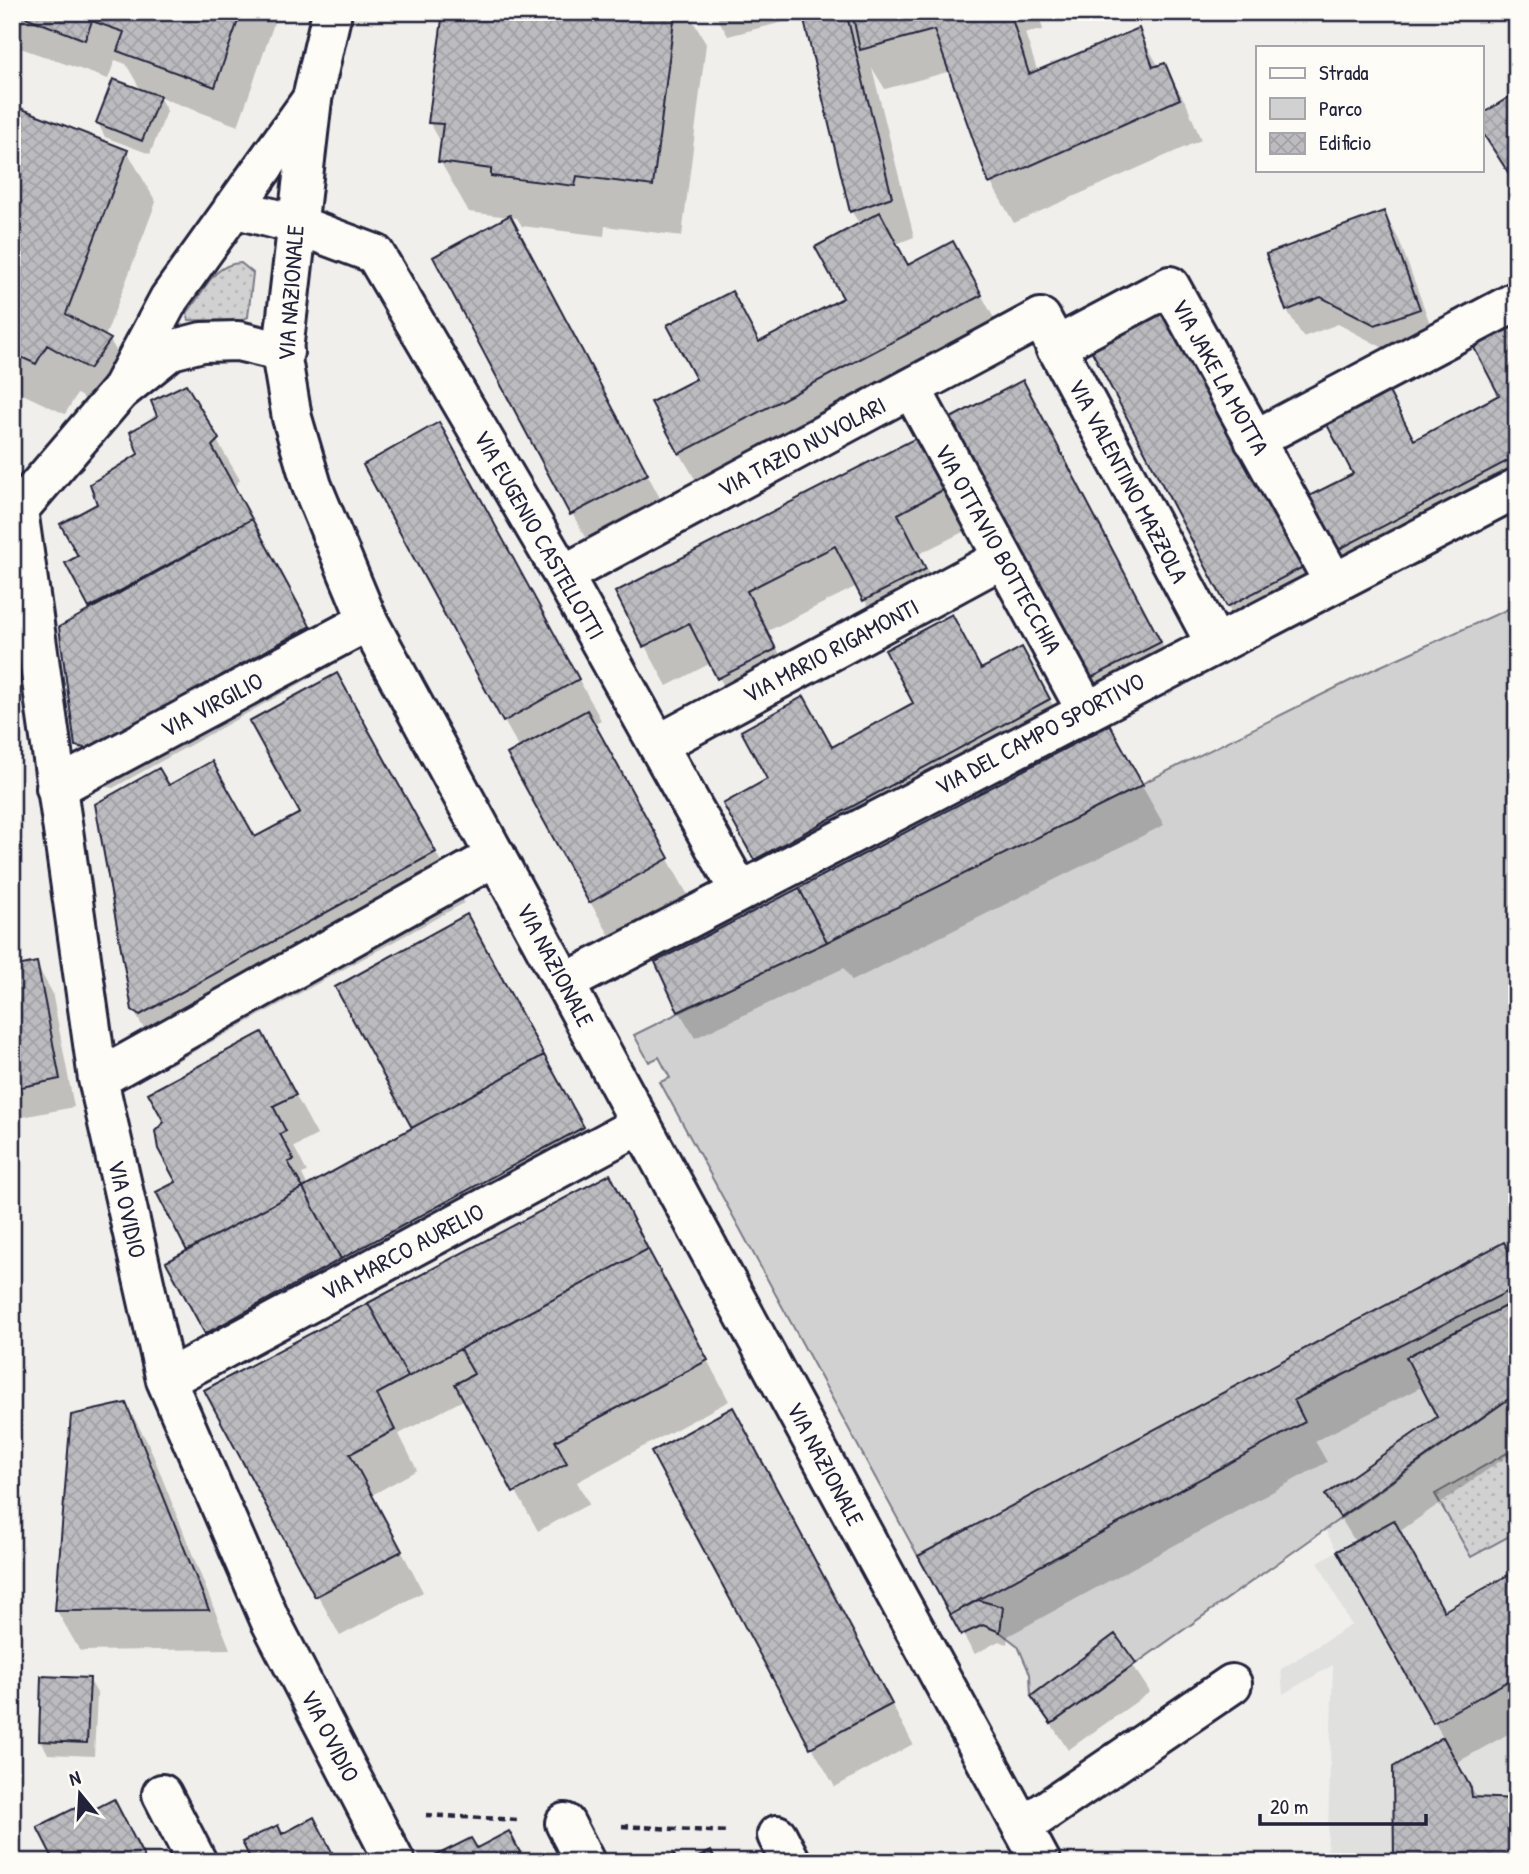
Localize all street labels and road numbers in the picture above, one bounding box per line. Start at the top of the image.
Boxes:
street label: VIA NAZIONALE [269,224,311,362]
street label: VIA JAKE LA MOTTA [1165,293,1277,460]
street label: VIA VALENTINO MAZZOLA [1062,373,1196,588]
street label: VIA TAZIO NUVOLARI [712,388,891,504]
street label: VIA EUGENIO CASTELLOTTI [467,424,613,645]
street label: VIA OTTAVIO BOTTECCHIA [928,438,1070,659]
street label: VIA MARIO RIGAMONTI [737,590,924,710]
street label: VIA VIRGILIO [155,664,268,744]
street label: VIA DEL CAMPO SPORTIVO [929,664,1150,802]
street label: VIA NAZIONALE [510,897,602,1032]
street label: VIA OVIDIO [101,1157,155,1261]
street label: VIA MARCO AURELIO [316,1195,489,1307]
street label: VIA NAZIONALE [780,1396,872,1531]
street label: VIA OVIDIO [294,1684,368,1787]

